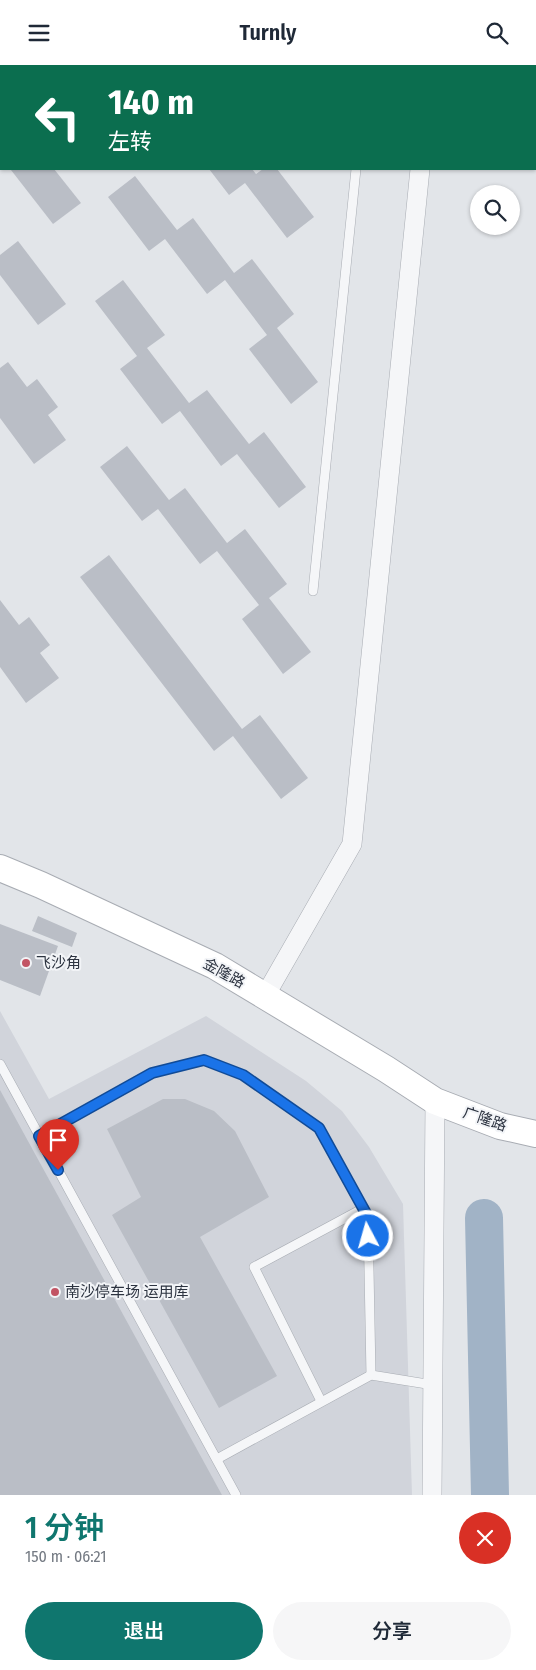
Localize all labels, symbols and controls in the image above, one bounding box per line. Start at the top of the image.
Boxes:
icon: menu [25,19,53,47]
text: Turnly [240,19,296,46]
icon: search [483,19,511,47]
text: 140 m [108,81,194,123]
icon: left [25,85,90,150]
text: 左转 [108,128,152,155]
map controls [470,185,520,235]
button: search [470,185,520,235]
place label: 飞沙角 [36,954,81,972]
street label: 金隆路 [200,954,248,992]
marker: 飞沙角 [20,957,32,969]
street label: 广隆路 [461,1103,509,1135]
pin [37,1119,79,1170]
icon: arrive [44,1126,72,1154]
position arrow [341,1209,393,1261]
place label: 南沙停车场 运用库 [65,1283,189,1301]
marker: 南沙停车场 运用库 [49,1286,61,1298]
text: 1 分钟 [25,1510,104,1546]
button: close [459,1512,511,1564]
text: 150 m · 06:21 [25,1547,107,1566]
button: 退出 [25,1602,263,1660]
button: 分享 [273,1602,511,1660]

